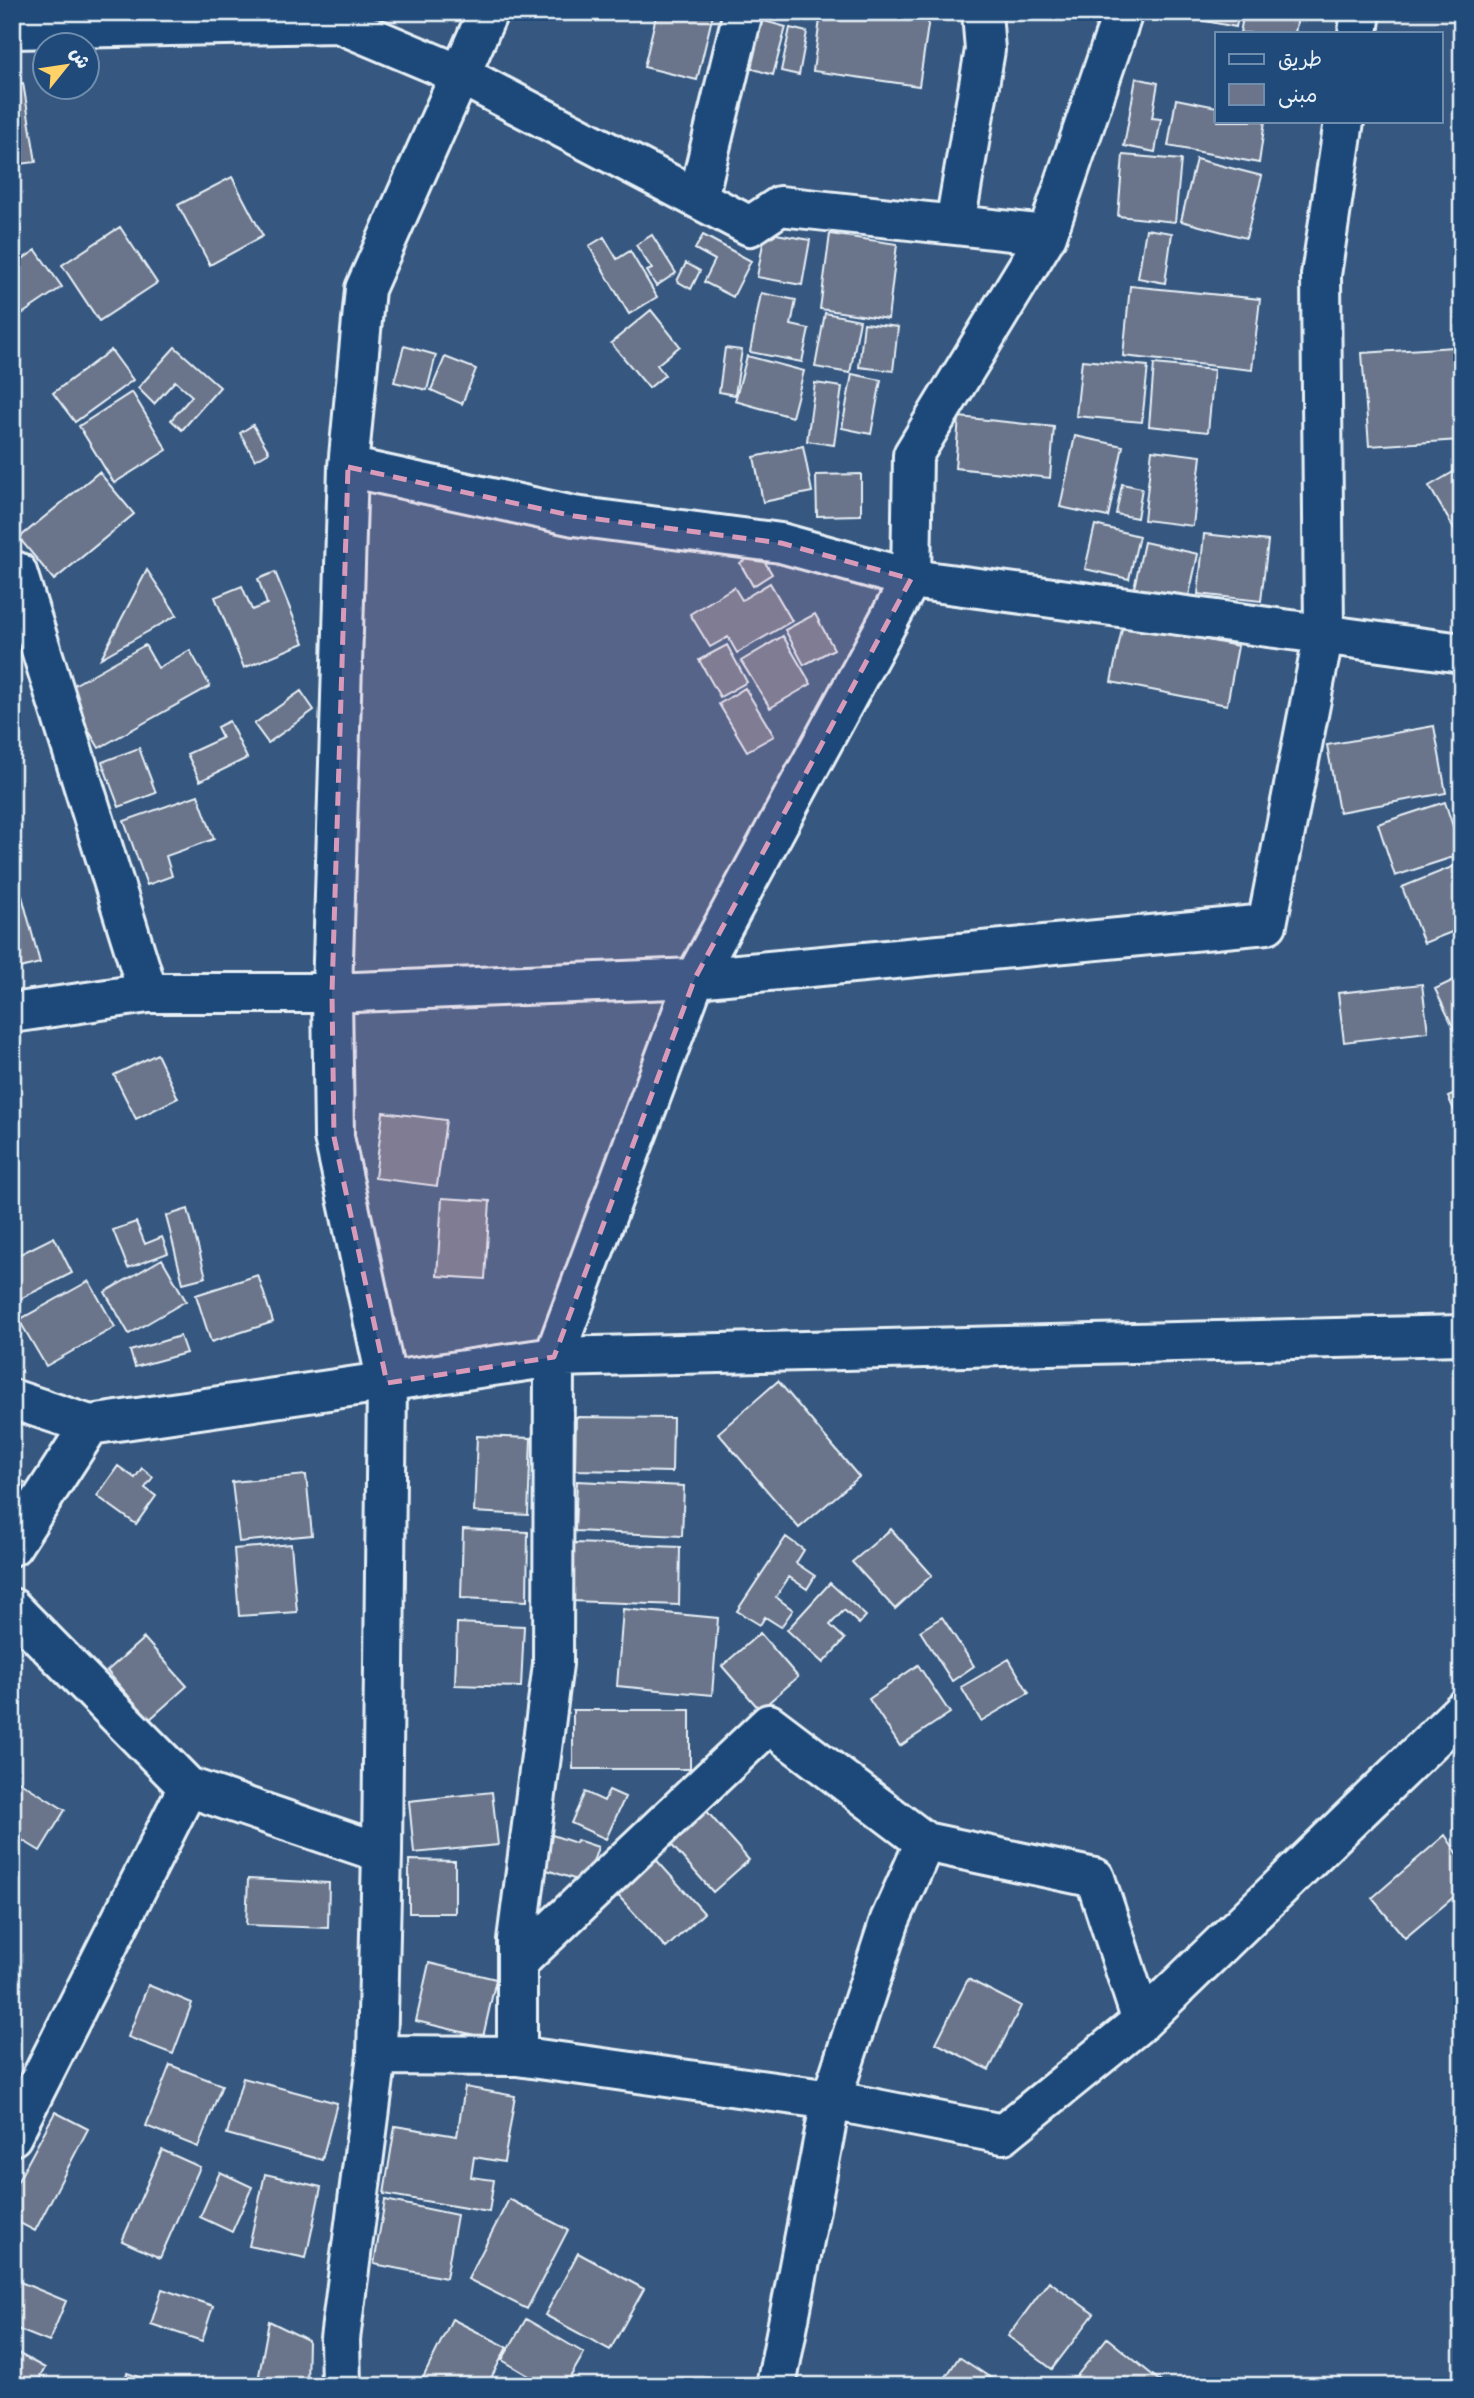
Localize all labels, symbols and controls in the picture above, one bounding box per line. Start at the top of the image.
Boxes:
north arrow [32,32,102,102]
legend [1215,32,1442,122]
text: ش [63,43,96,74]
text: طريق [1278,46,1322,74]
text: مبنى [1278,82,1317,110]

